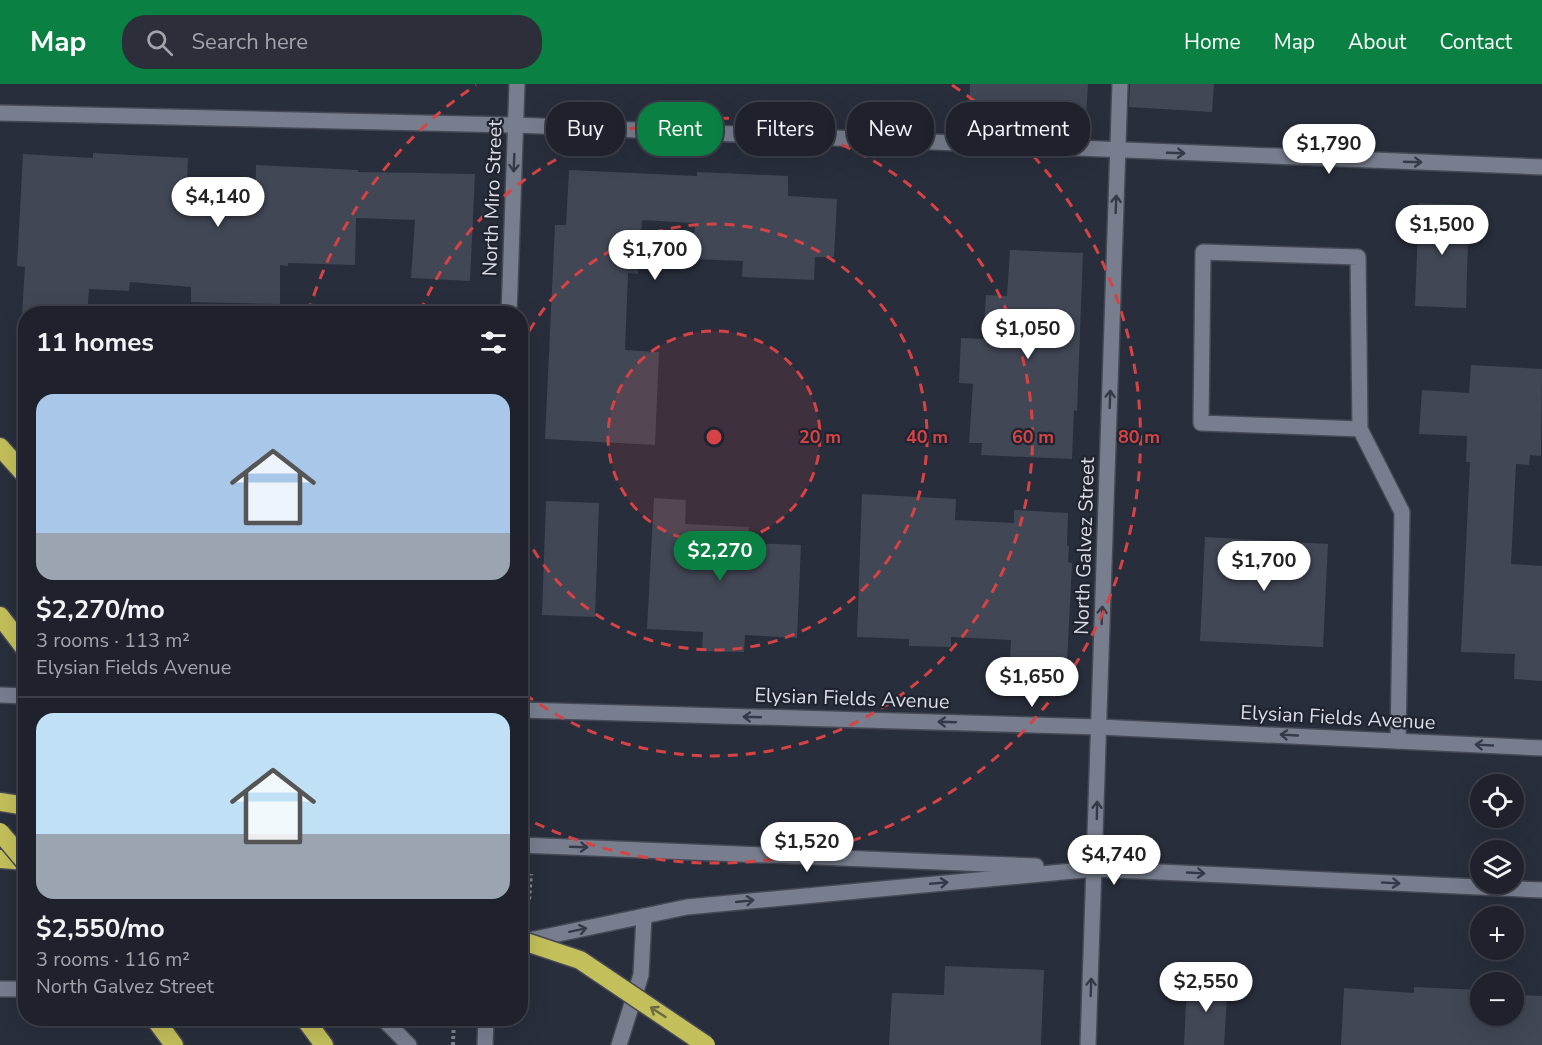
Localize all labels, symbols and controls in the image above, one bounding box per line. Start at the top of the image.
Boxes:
search box [122,15,542,69]
text: Map [30,23,86,61]
icon: search [143,26,176,59]
text: Search here [191,27,308,57]
text: Home [1184,28,1241,56]
text: Map [1274,28,1315,56]
text: About [1348,28,1406,56]
text: Contact [1439,28,1512,56]
chip: Buy [546,102,625,156]
chip: Rent [637,102,723,156]
chip: Filters [735,102,835,156]
chip: New [847,102,934,156]
chip: Apartment [946,102,1090,156]
street label: North Miro Street [476,118,509,277]
pin: $1,790 [1280,124,1378,175]
text: $1,790 [1297,130,1361,157]
one-way arrow [1166,147,1186,159]
one-way arrow [508,153,519,173]
one-way arrow [1402,157,1422,168]
pin: $4,140 [169,177,267,228]
text: $4,140 [186,183,250,210]
one-way arrow [1110,195,1122,215]
pin: $1,500 [1393,205,1491,256]
text: $1,500 [1410,211,1474,238]
pin: $1,700 [606,230,704,281]
text: $1,700 [623,236,687,263]
pin: $1,050 [979,309,1077,360]
text: $1,050 [996,315,1060,342]
text: 11 homes [36,325,154,360]
icon: filters [477,326,510,359]
one-way arrow [1104,390,1115,410]
text: 20 m [799,425,841,449]
text: 40 m [906,425,948,449]
text: 60 m [1012,425,1054,449]
text: 80 m [1118,425,1160,449]
centre of rings [704,427,724,447]
icon: home [219,433,327,541]
street label: North Galvez Street [1068,456,1101,635]
pin: $2,270 [671,531,769,582]
text: $2,270 [688,537,752,564]
pin: $1,700 [1215,541,1313,592]
text: $1,700 [1232,547,1296,574]
text: $2,270/mo [36,592,165,627]
one-way arrow [1097,606,1108,626]
text: 3 rooms · 113 m² [36,627,190,654]
text: Elysian Fields Avenue [36,654,231,681]
pin: $1,650 [983,657,1081,708]
text: $1,650 [1000,663,1064,690]
street label: Elysian Fields Avenue [754,682,950,715]
street label: Elysian Fields Avenue [1240,699,1436,736]
one-way arrow [743,711,763,722]
one-way arrow [938,716,958,728]
one-way arrow [1279,730,1299,741]
one-way arrow [1474,739,1494,750]
icon: home [219,752,327,860]
map controls [1470,774,1524,1026]
button: locate [1470,774,1524,828]
one-way arrow [1091,801,1102,821]
pin: $1,520 [758,822,856,873]
text: $1,520 [775,828,839,855]
pin: $4,740 [1065,835,1163,886]
button: layers [1470,840,1524,894]
text: $4,740 [1082,841,1146,868]
one-way arrow [568,842,588,853]
one-way arrow [1186,868,1206,879]
one-way arrow [929,877,948,888]
one-way arrow [1381,877,1401,888]
one-way arrow [734,895,754,906]
button: + [1470,906,1524,960]
text: $2,550/mo [36,911,165,946]
one-way arrow [568,924,587,935]
text: 3 rooms · 116 m² [36,946,190,973]
pin: $2,550 [1157,962,1255,1013]
text: $2,550 [1174,968,1238,995]
button: − [1470,972,1524,1026]
text: North Galvez Street [36,973,214,1000]
one-way arrow [1085,977,1096,997]
one-way arrow [650,1005,667,1018]

